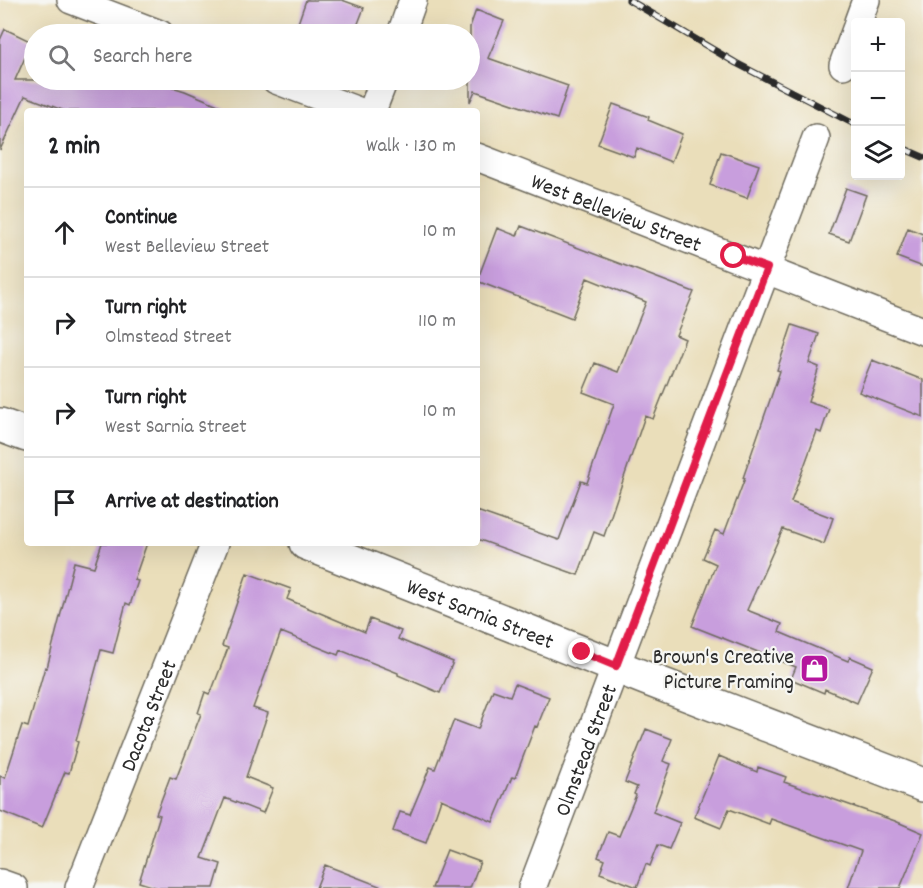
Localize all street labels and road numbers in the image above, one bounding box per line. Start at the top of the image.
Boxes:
street label: West Belleview Street [526,168,705,262]
street label: West Sarnia Street [401,573,558,659]
street label: Dacota Street [115,656,186,777]
street label: Olmstead Street [549,680,627,821]

